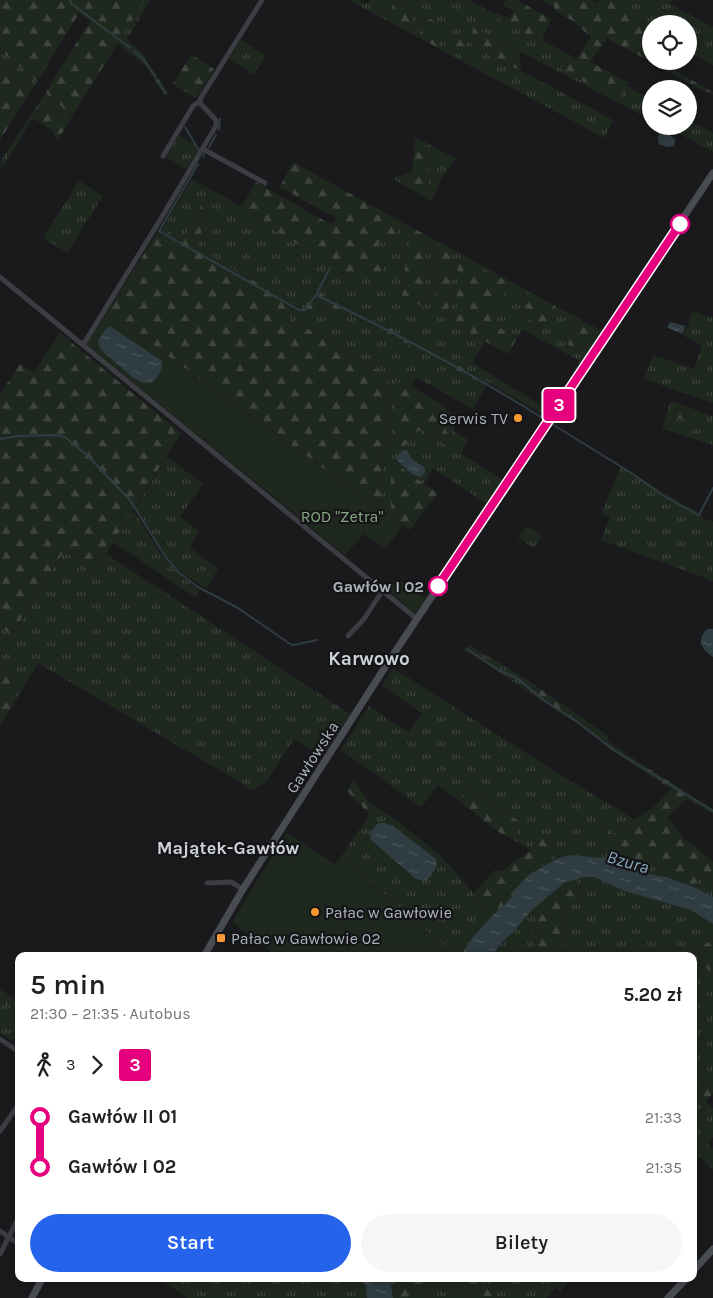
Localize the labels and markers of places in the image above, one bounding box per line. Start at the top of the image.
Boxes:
unlabelled marker [670,214,690,234]
place label: Serwis TV [439,409,508,428]
marker: Serwis TV [512,412,524,424]
marker: Gawłów I 02 [428,576,448,596]
place label: Gawłów I 02 [333,577,424,596]
place label: Pałac w Gawłowie [325,903,452,922]
marker: Pałac w Gawłowie [309,906,321,918]
place label: Pałac w Gawłowie 02 [231,929,380,948]
marker: Pałac w Gawłowie 02 [215,932,227,944]

